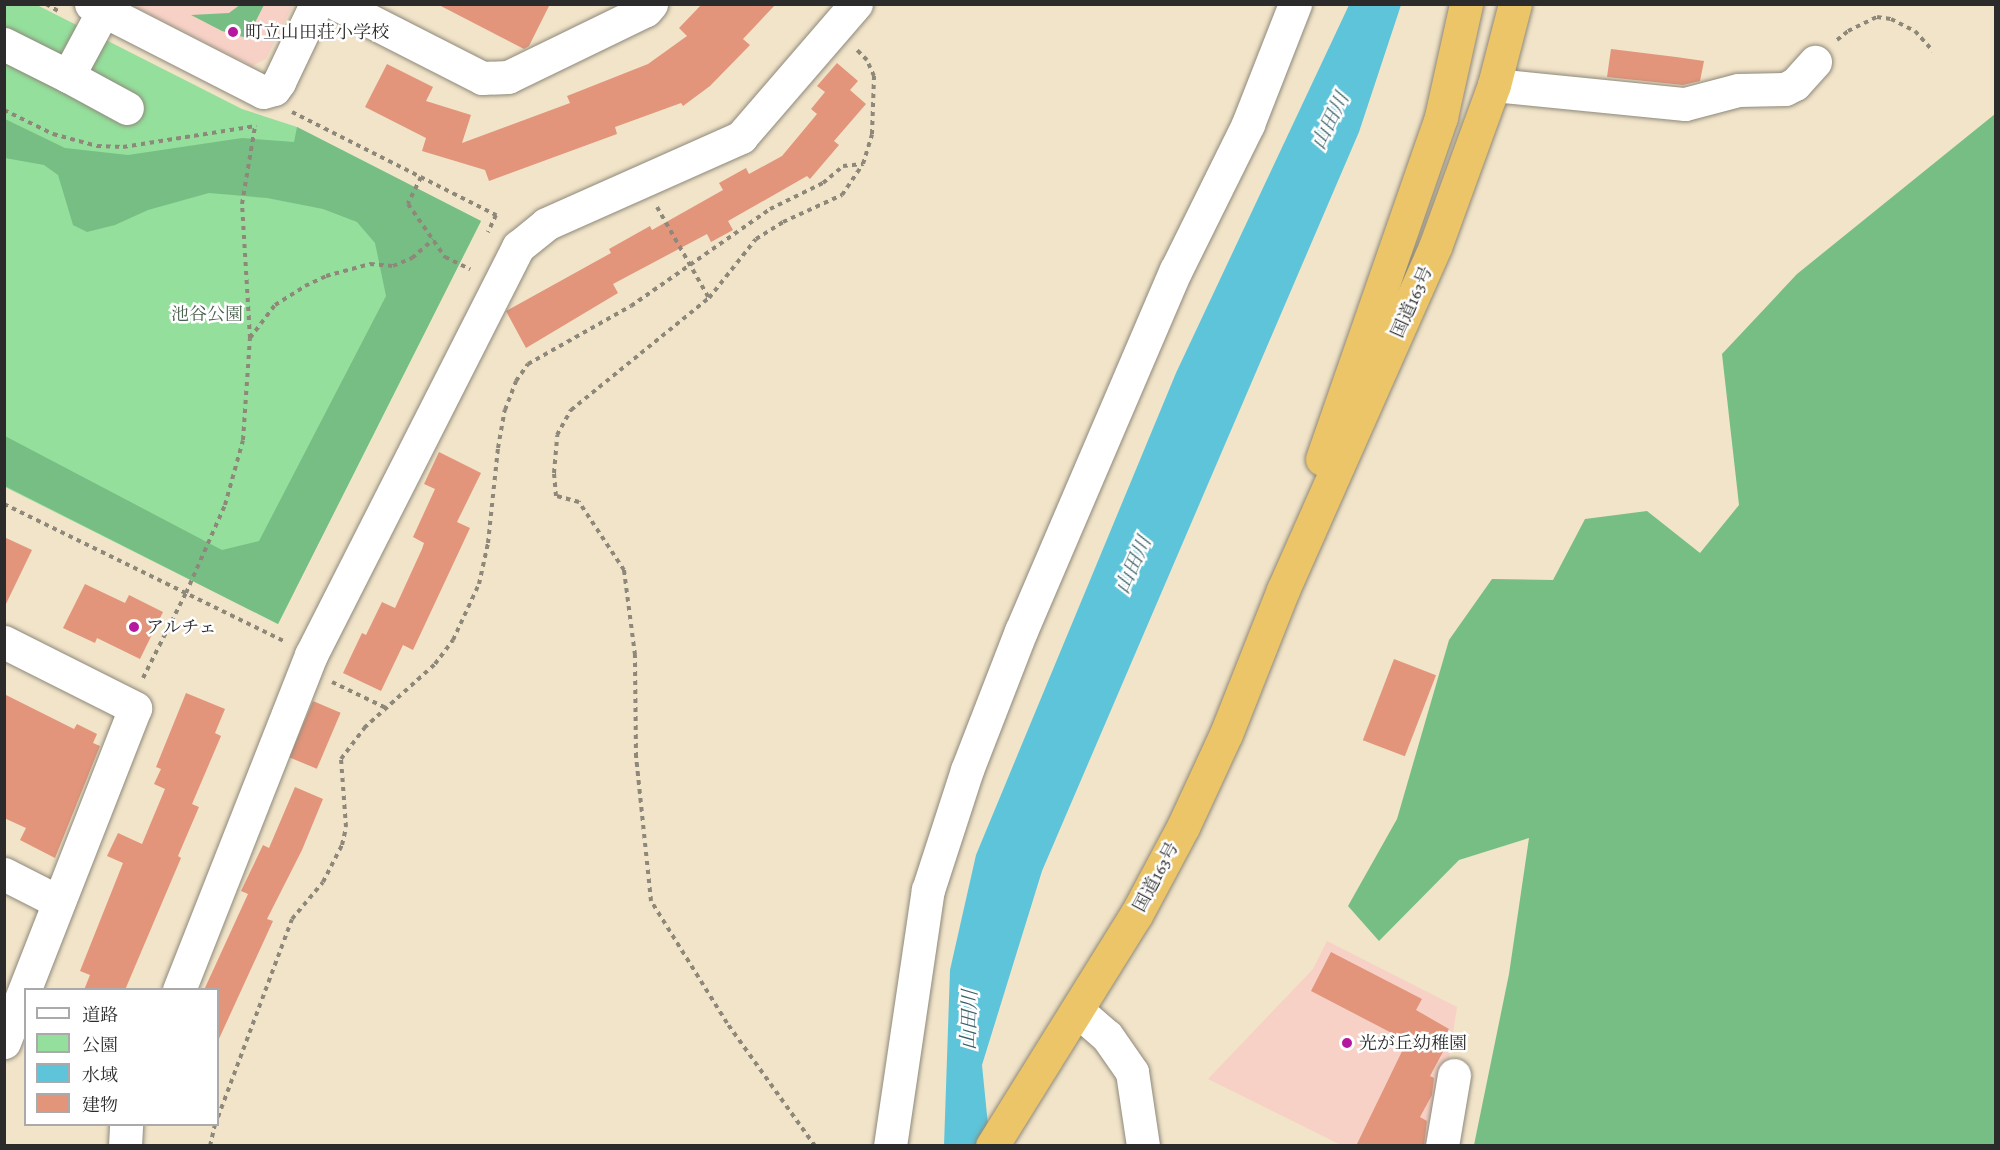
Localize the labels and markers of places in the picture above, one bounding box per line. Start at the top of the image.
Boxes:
place label: 町立山田荘小学校 [245,21,389,43]
marker: 町立山田荘小学校 [226,25,240,39]
place label: アルチェ [146,616,218,638]
marker: アルチェ [127,620,141,634]
place label: 光が丘幼稚園 [1359,1032,1467,1054]
marker: 光が丘幼稚園 [1340,1036,1354,1050]

